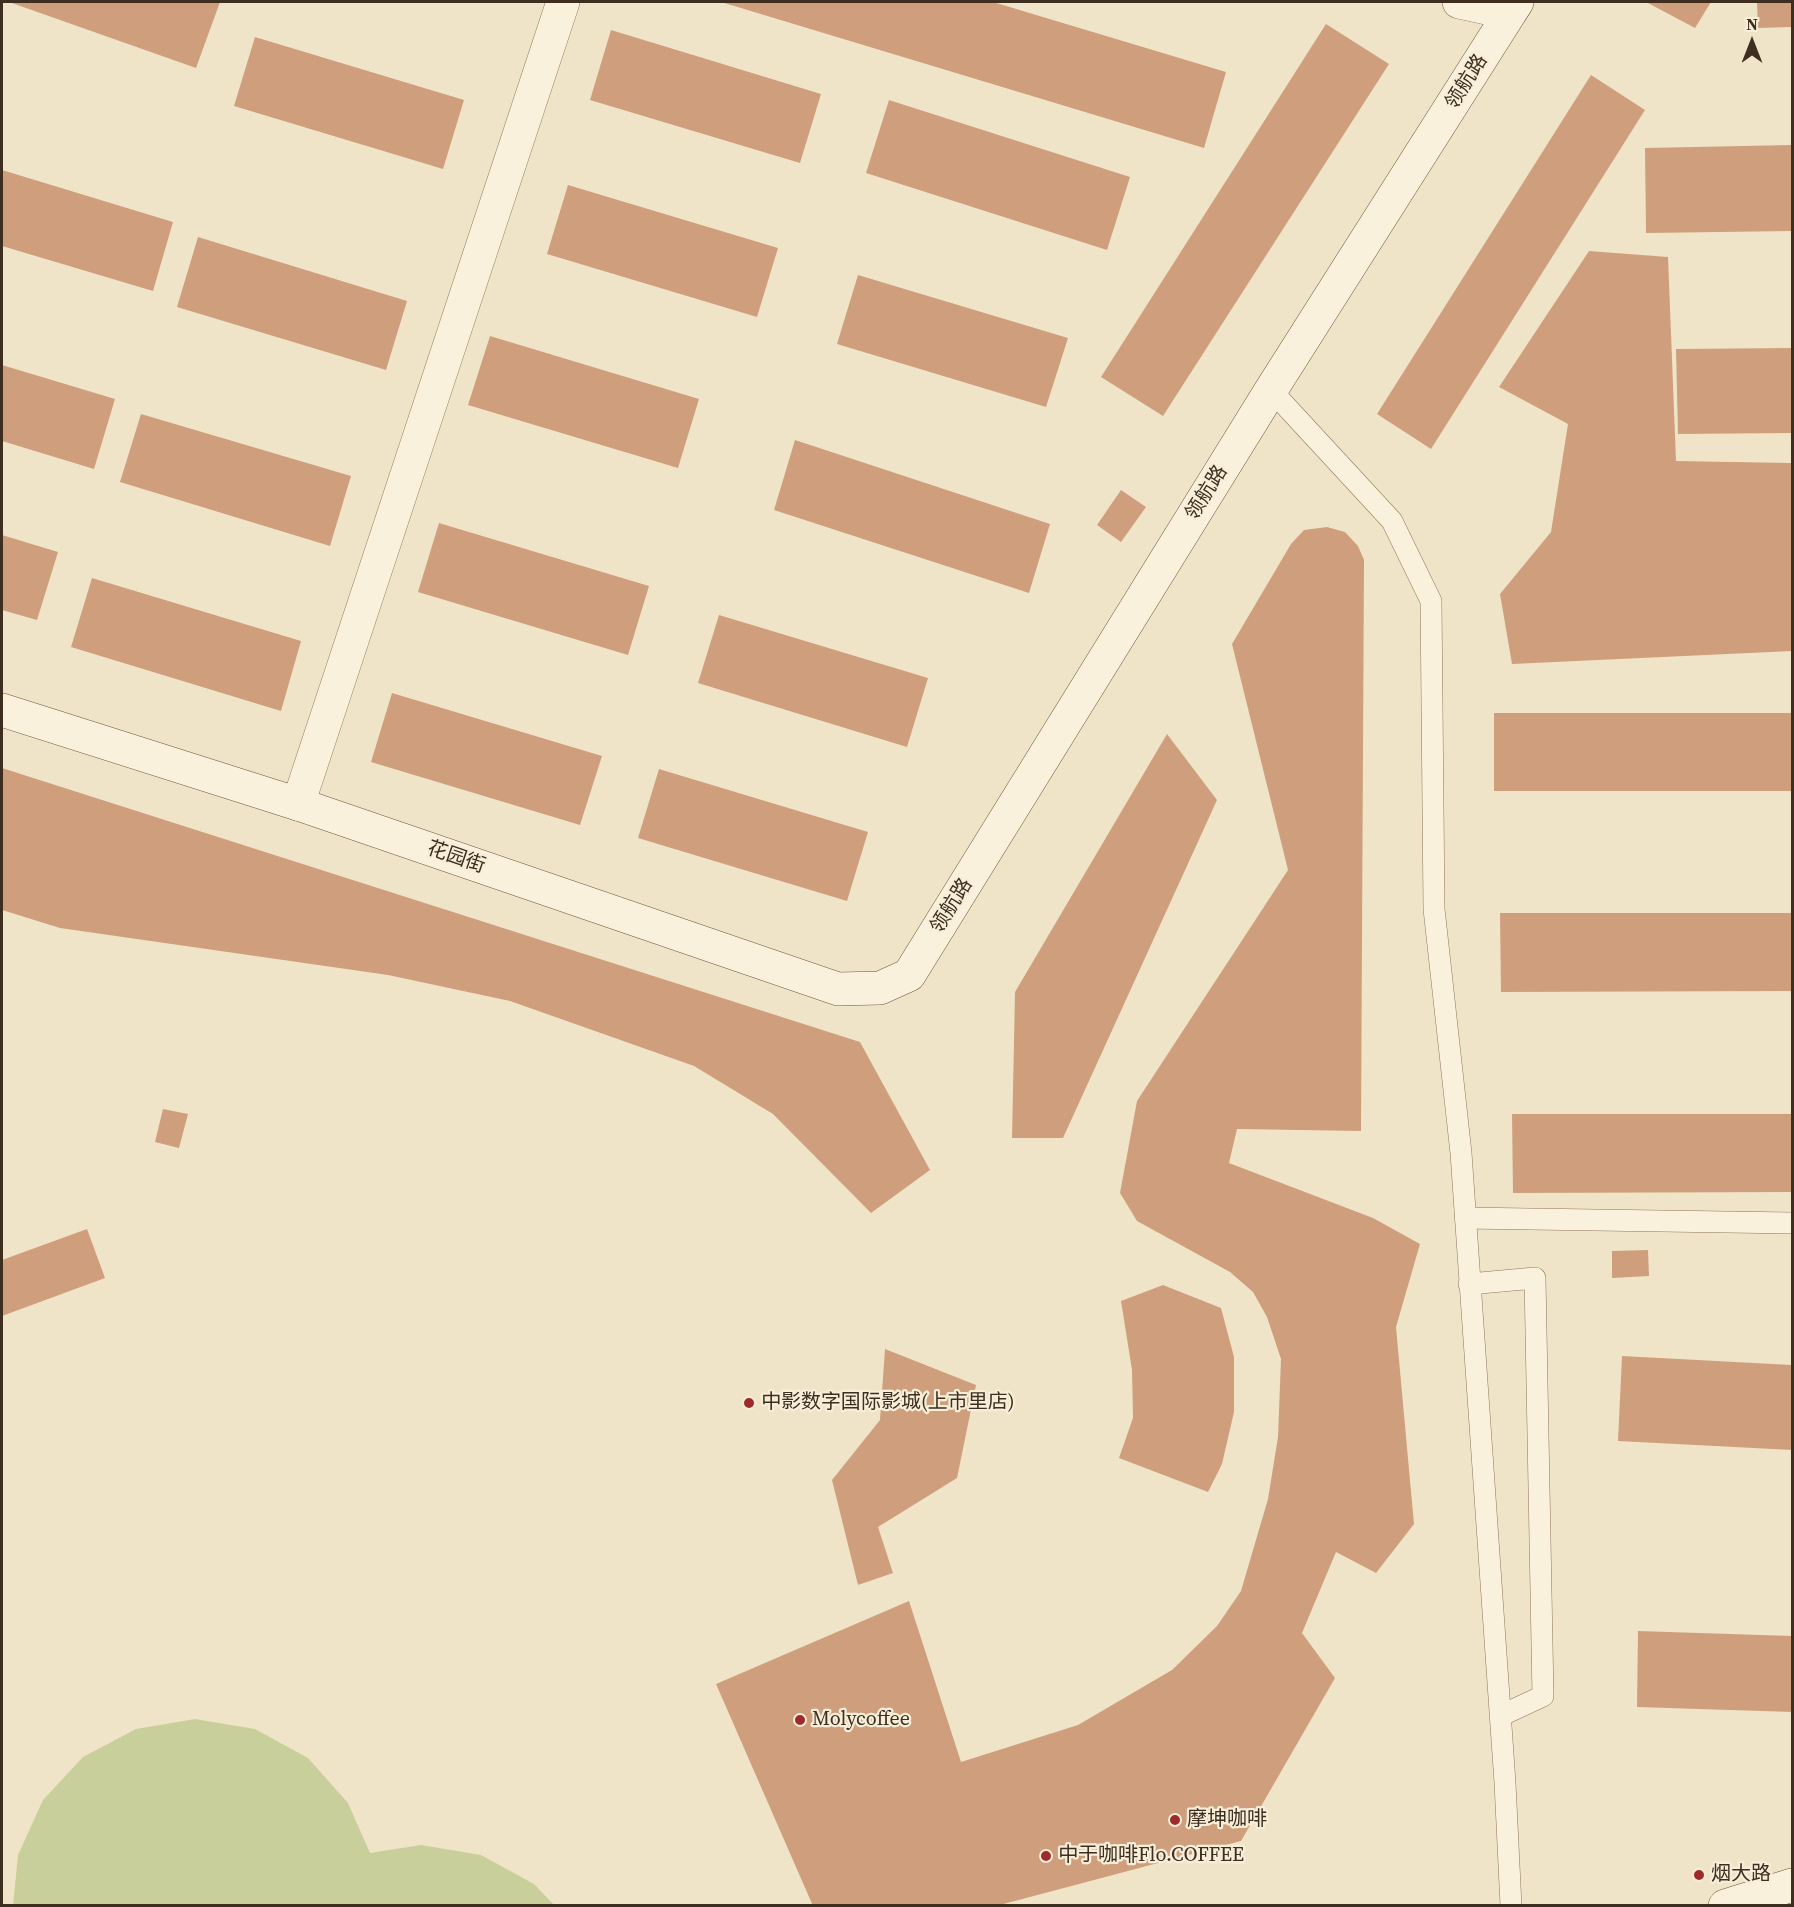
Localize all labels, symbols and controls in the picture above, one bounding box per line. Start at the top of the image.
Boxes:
north arrow [1722,12,1782,72]
text: N [1746,13,1758,35]
street label: 领航路 [1441,50,1493,114]
street label: 领航路 [1181,461,1233,525]
street label: 花园街 [424,837,488,879]
street label: 领航路 [926,874,978,938]
place label: 中影数字国际影城(上市里店) [761,1391,1015,1415]
marker: 中影数字国际影城(上市里店) [742,1396,756,1410]
place label: Molycoffee [812,1708,910,1732]
marker: Molycoffee [793,1713,807,1727]
place label: 摩坤咖啡 [1187,1808,1267,1832]
marker: 摩坤咖啡 [1168,1813,1182,1827]
place label: 中于咖啡Flo.COFFEE [1058,1844,1244,1868]
marker: 中于咖啡Flo.COFFEE [1039,1849,1053,1863]
place label: 烟大路 [1711,1863,1771,1887]
marker: 烟大路 [1692,1868,1706,1882]

